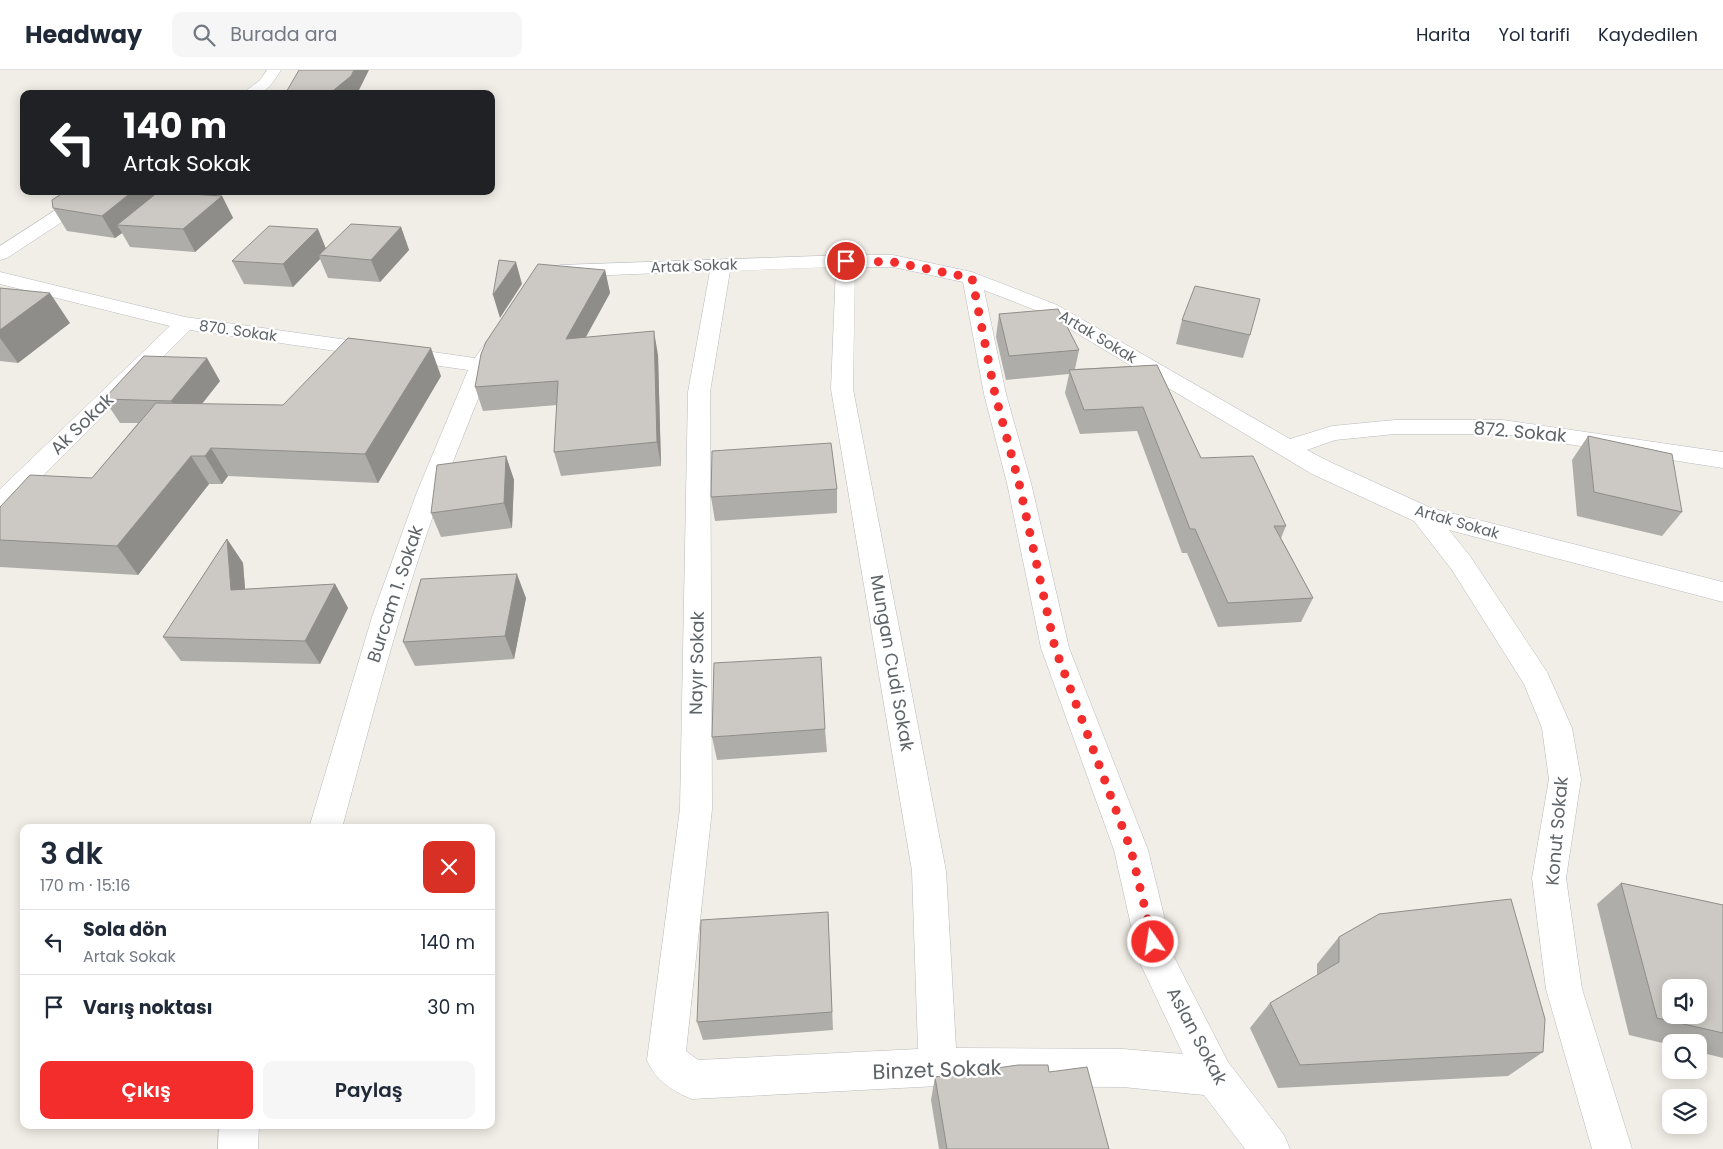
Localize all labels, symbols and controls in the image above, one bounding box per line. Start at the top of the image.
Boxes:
search box [172,12,522,57]
text: Headway [25,18,142,51]
icon: search [190,21,218,49]
text: Burada ara [230,21,337,48]
text: Harita [1416,22,1470,47]
text: Yol tarifi [1498,22,1570,47]
text: Kaydedilen [1598,22,1698,47]
text: 140 m [123,101,227,150]
icon: left [40,110,105,175]
text: Artak Sokak [123,148,251,179]
pin [825,240,867,282]
icon: arrive [832,247,860,275]
street label: Artak Sokak [650,253,738,278]
street label: Artak Sokak [1056,305,1141,368]
street label: 870. Sokak [198,315,279,346]
street label: Ak Sokak [45,387,119,460]
street label: 872. Sokak [1473,415,1568,448]
street label: Artak Sokak [1412,499,1502,544]
street label: Burcam 1. Sokak [361,521,429,666]
street label: Mungan Cudi Sokak [865,573,920,754]
street label: Nayır Sokak [683,610,710,715]
street label: Konut Sokak [1539,775,1574,887]
text: 3 dk [40,832,103,875]
button: close [423,841,475,893]
text: 170 m · 15:16 [40,874,130,897]
position arrow [1126,915,1178,967]
text: Sola dön [83,916,167,943]
icon: left [40,928,68,956]
text: 140 m [420,929,475,956]
text: Artak Sokak [83,945,176,968]
map controls [1662,979,1707,1134]
button: sound [1662,979,1707,1024]
street label: Aslan Sokak [1161,983,1234,1090]
icon: arrive [40,993,68,1021]
text: Varış noktası [83,994,213,1021]
text: 30 m [427,994,475,1021]
button: search [1662,1034,1707,1079]
street label: Binzet Sokak [872,1053,1002,1086]
button: Çıkış [40,1061,253,1119]
button: Paylaş [263,1061,475,1119]
button: layers [1662,1089,1707,1134]

